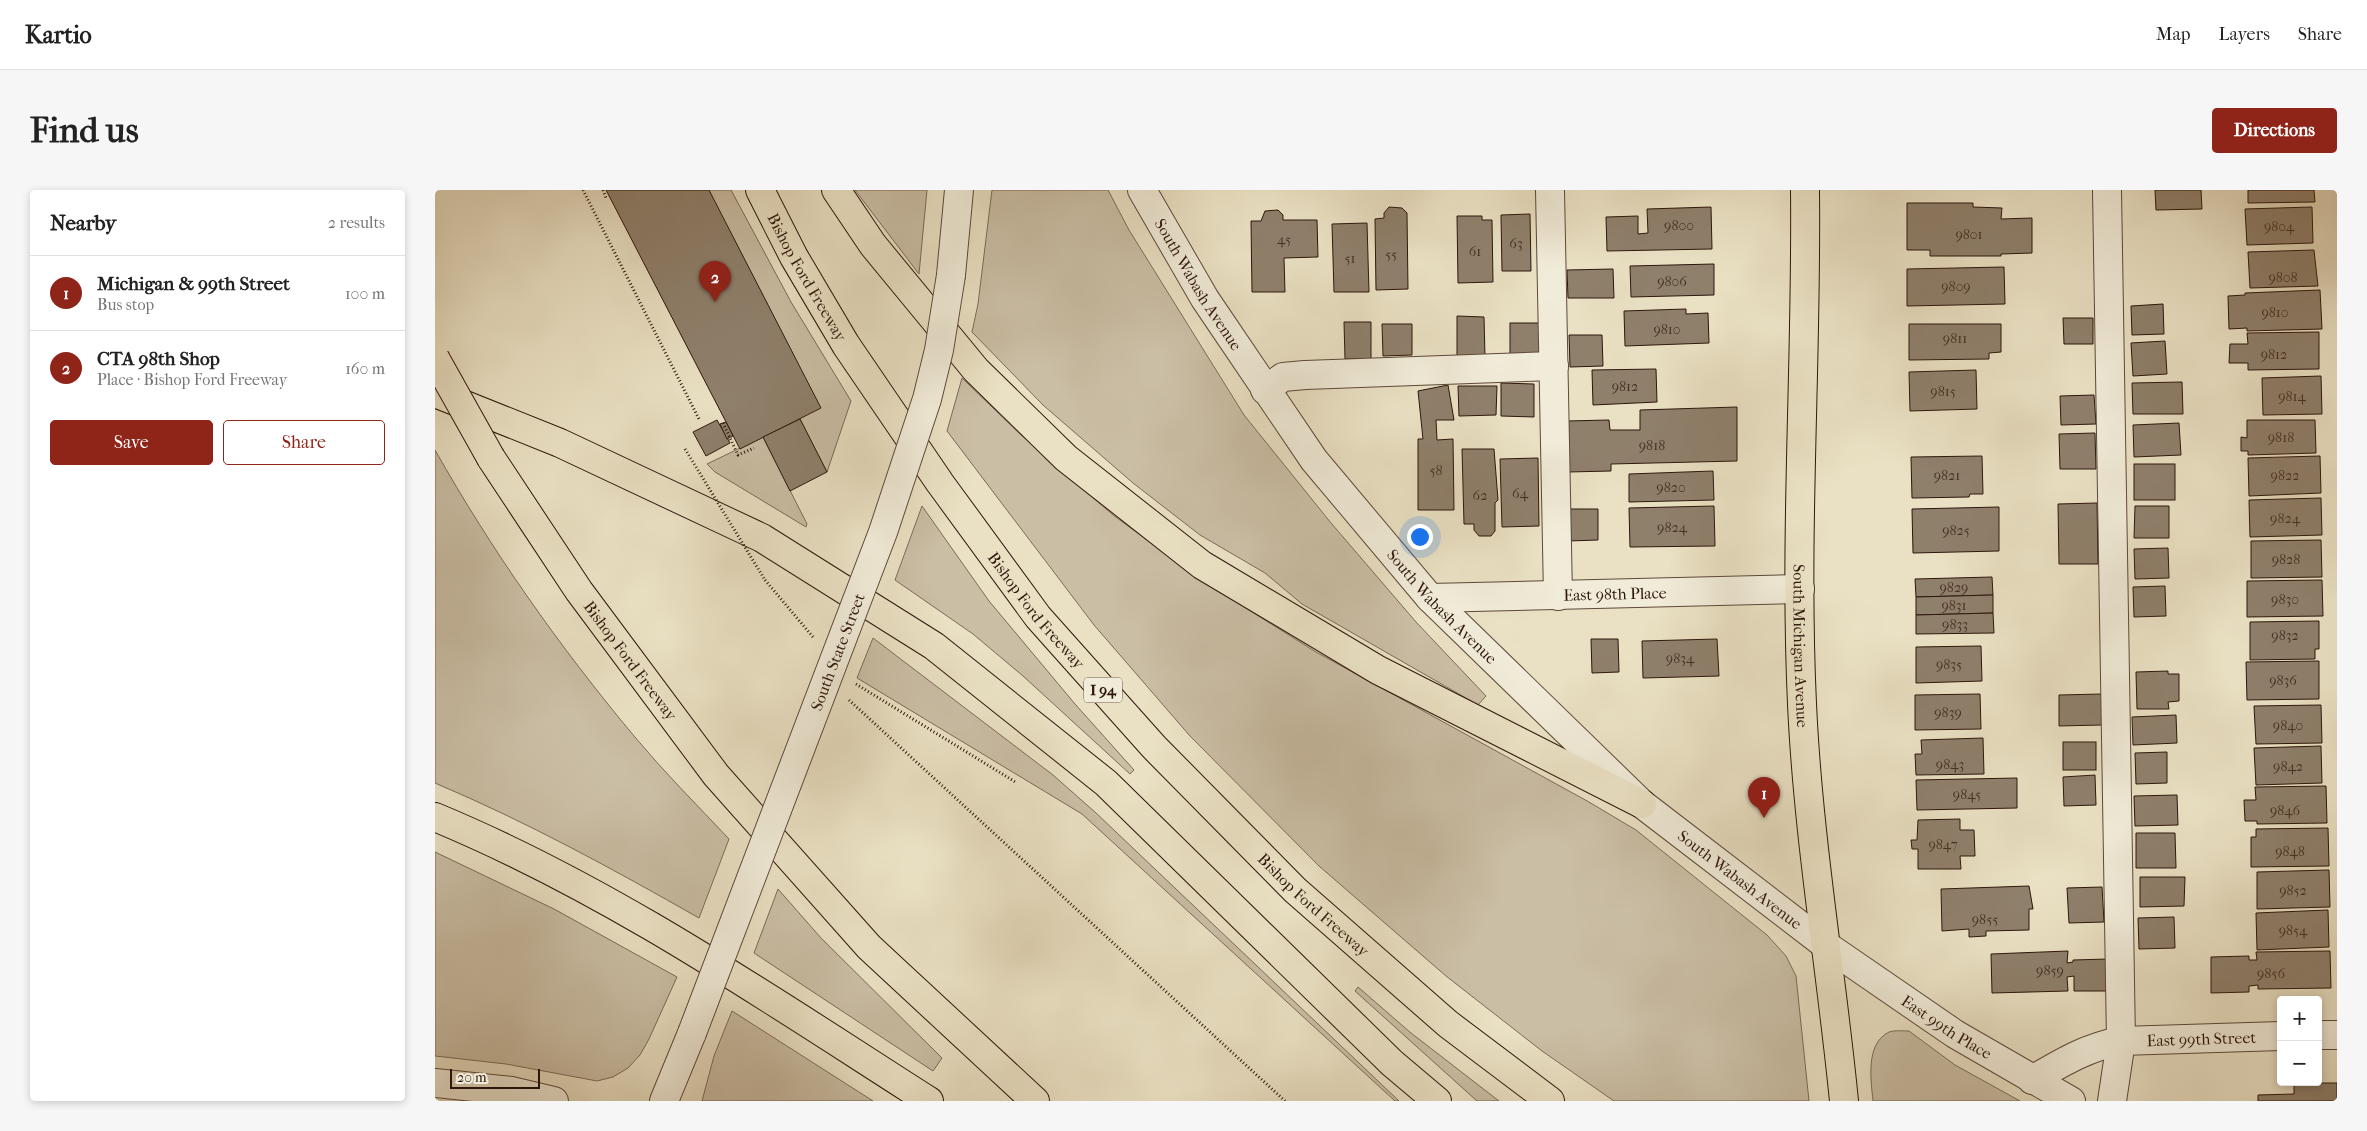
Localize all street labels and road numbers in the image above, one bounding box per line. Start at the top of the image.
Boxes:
street label: Bishop Ford Freeway [763,210,851,345]
street label: South Wabash Avenue [1151,215,1246,354]
street label: South Wabash Avenue [1383,545,1501,668]
street label: Bishop Ford Freeway [984,549,1089,673]
street label: South Michigan Avenue [1789,564,1812,728]
street label: East 98th Place [1563,583,1667,605]
street label: South State Street [807,590,869,713]
street label: Bishop Ford Freeway [580,597,681,724]
road number: I 94 [1084,678,1122,702]
street label: South Wabash Avenue [1674,826,1806,933]
street label: Bishop Ford Freeway [1254,849,1373,961]
street label: East 99th Place [1898,991,1995,1063]
street label: East 99th Street [2146,1028,2257,1050]

